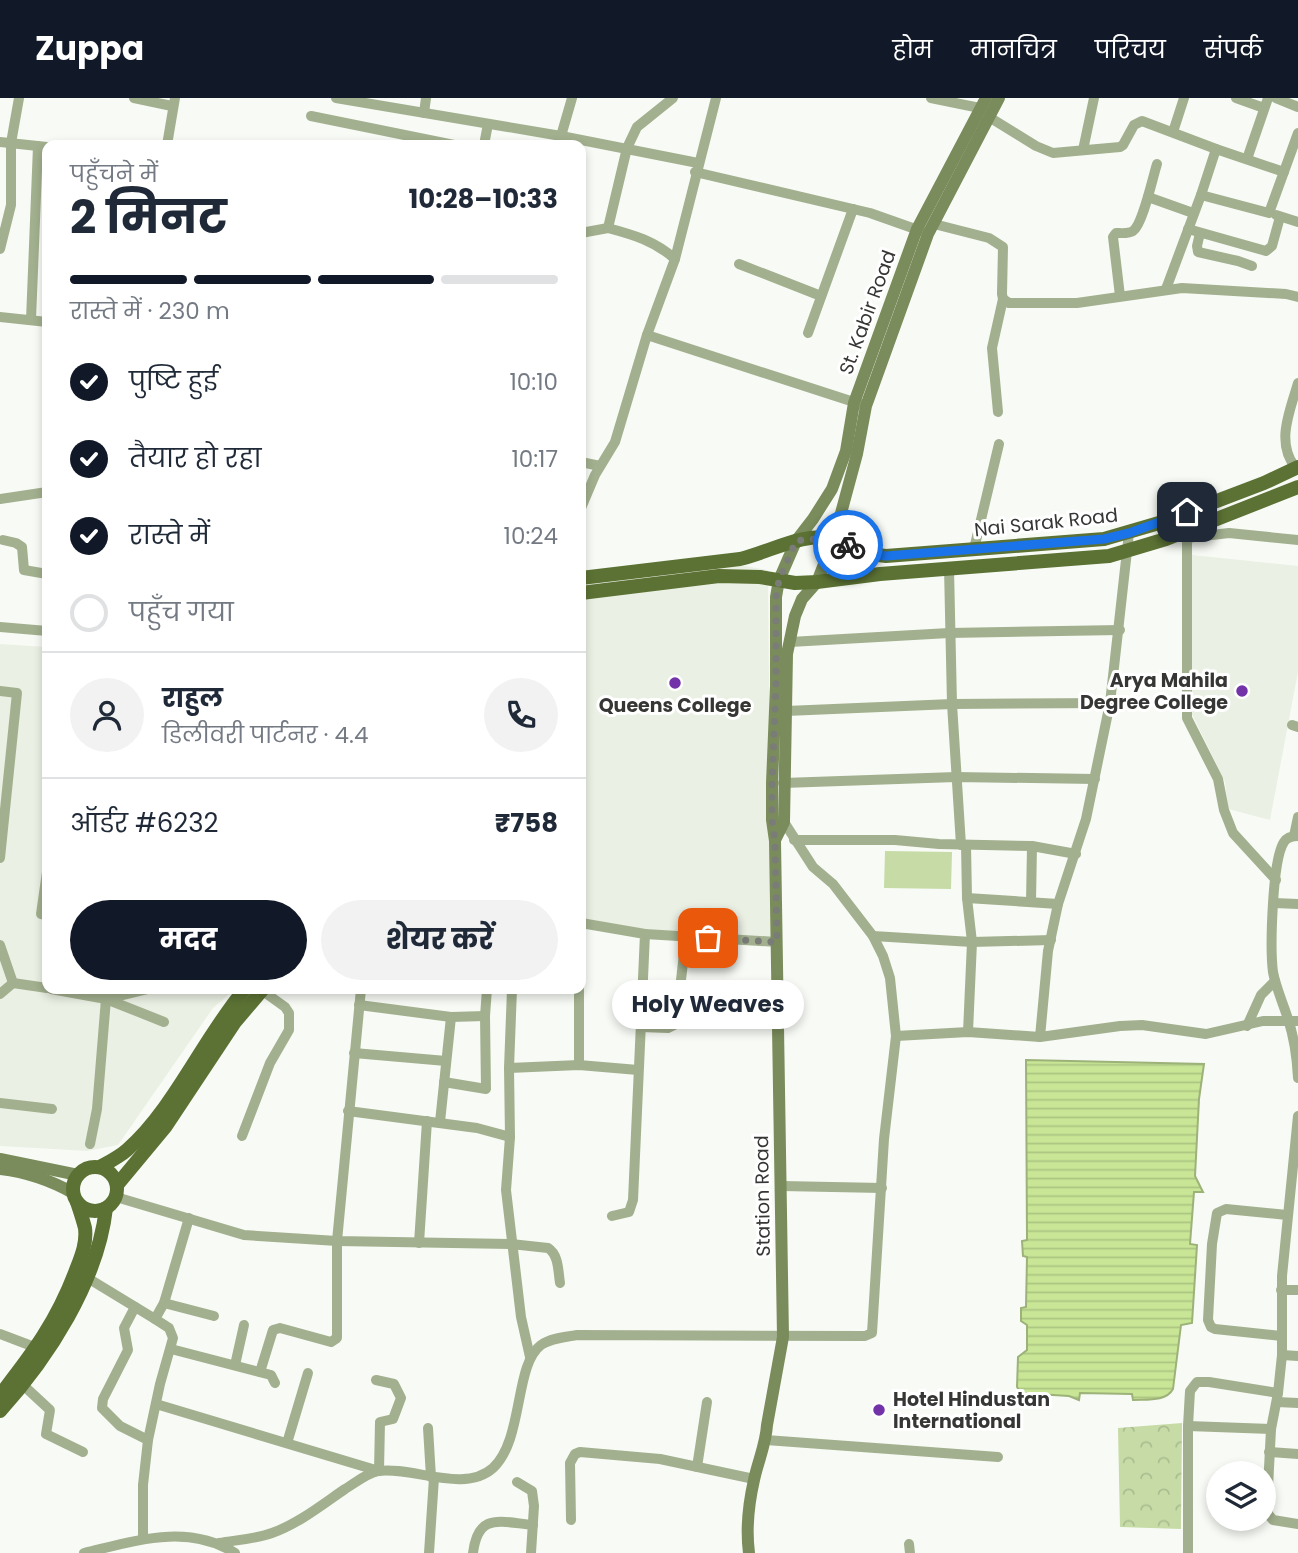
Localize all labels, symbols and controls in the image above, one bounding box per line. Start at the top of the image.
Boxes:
text: Zuppa [35,25,144,72]
text: होम [893,33,933,66]
text: मानचित्र [971,33,1057,66]
text: परिचय [1095,33,1166,66]
text: संपर्क [1204,33,1263,66]
text: पहुँचने में [70,158,158,190]
text: 10:28–10:33 [409,181,558,217]
text: 2 मिनट [70,185,227,249]
street label: St. Kabir Road [832,246,902,378]
text: रास्ते में · 230 m [70,295,230,327]
icon: check [70,363,108,401]
text: पुष्टि हुई [129,363,218,399]
text: 10:10 [509,366,558,398]
icon: check [70,440,108,478]
text: तैयार हो रहा [129,440,261,476]
text: 10:17 [511,443,558,475]
pin [1157,482,1217,542]
icon: home [1168,493,1206,531]
street label: Nai Sarak Road [973,502,1119,543]
courier [813,510,883,580]
icon: check [70,517,108,555]
text: रास्ते में [129,517,210,553]
text: 10:24 [504,520,558,552]
icon: bike [829,526,867,564]
text: पहुँच गया [129,594,234,630]
place label: Arya Mahila Degree College [1080,667,1228,716]
marker: Queens College [667,675,683,691]
button: person [70,678,144,752]
button: phone [484,678,558,752]
text: राहुल [162,680,223,716]
marker: Arya Mahila Degree College [1234,683,1250,699]
place label: Queens College [599,692,752,719]
text: डिलीवरी पार्टनर · 4.4 [162,719,368,751]
text: ऑर्डर #6232 [70,805,219,841]
text: ₹758 [495,805,558,841]
button: मदद [70,900,307,980]
button: शेयर करें [321,900,558,980]
pin [678,908,738,968]
icon: bag [689,919,727,957]
callout: Holy Weaves [612,980,804,1029]
text: Holy Weaves [631,988,785,1020]
street label: Station Road [748,1135,777,1257]
place label: Hotel Hindustan International [893,1386,1050,1435]
marker: Hotel Hindustan International [871,1402,887,1418]
map controls [1206,1461,1276,1531]
button: layers [1206,1461,1276,1531]

